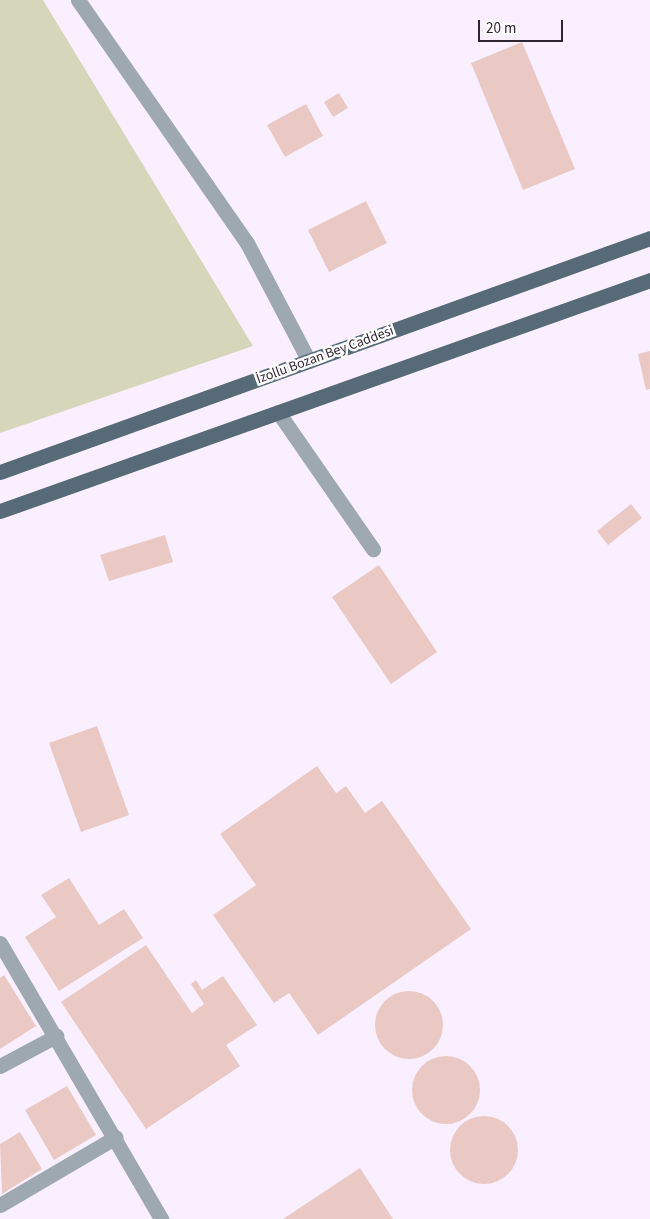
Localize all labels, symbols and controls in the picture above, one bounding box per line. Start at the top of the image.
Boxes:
scale bar [480,10,565,42]
text: 20 m [486,18,516,39]
street label: İzollu Bozan Bey Caddesi [254,322,396,388]

